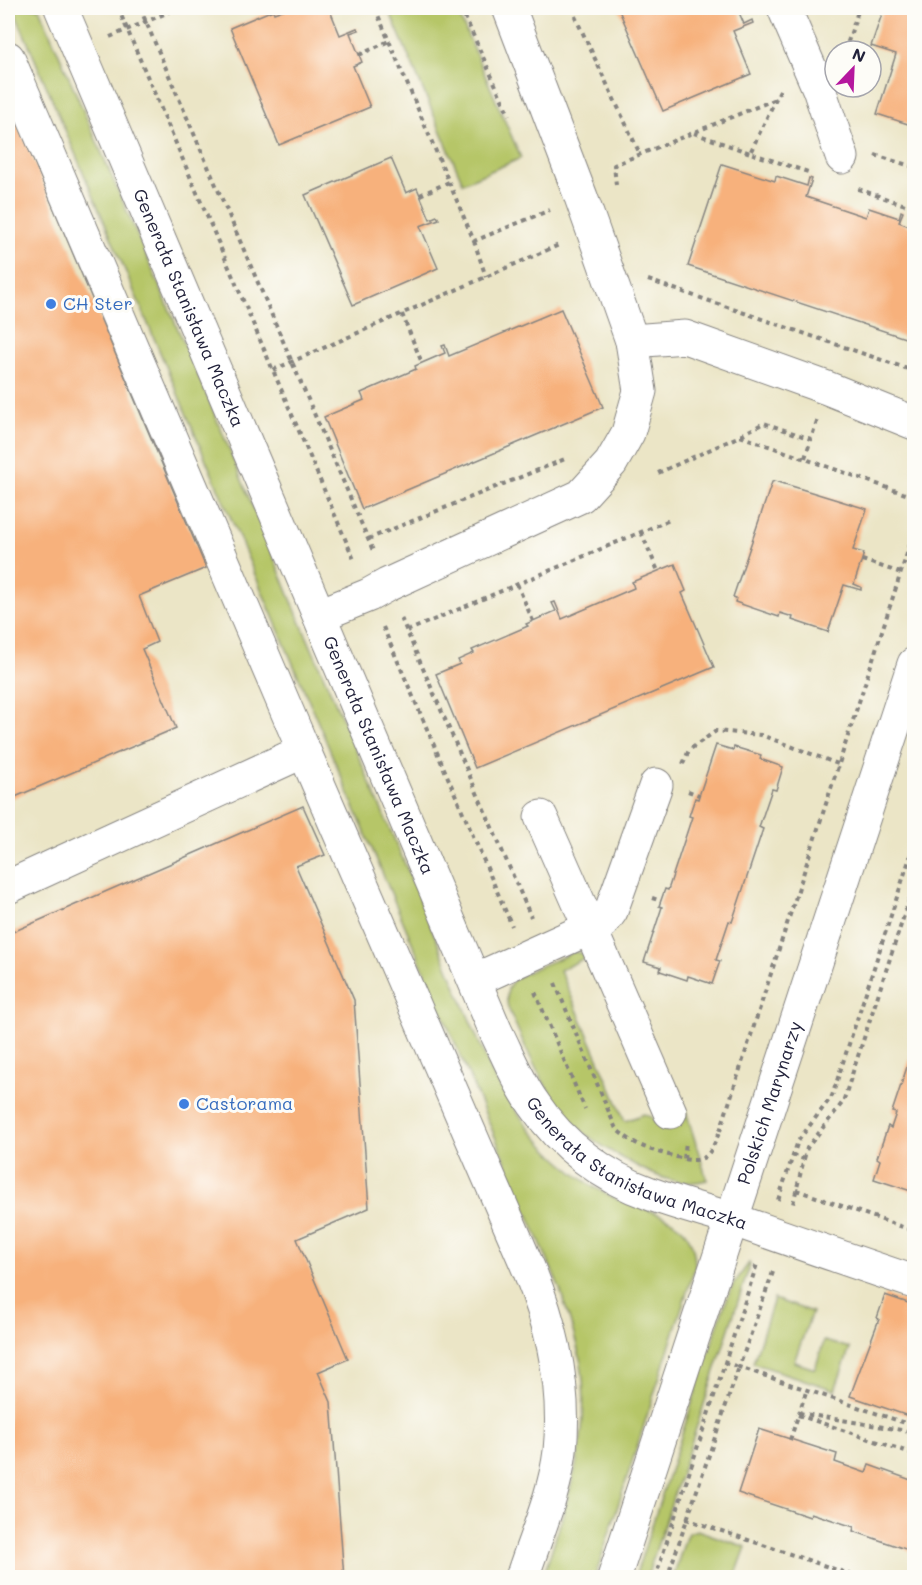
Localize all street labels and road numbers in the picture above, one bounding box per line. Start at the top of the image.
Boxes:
street label: Generała Stanisława Maczka [128,185,251,431]
street label: Generała Stanisława Maczka [318,632,441,878]
street label: Polskich Marynarzy [731,1018,807,1187]
street label: Generała Stanisława Maczka [521,1091,751,1235]

